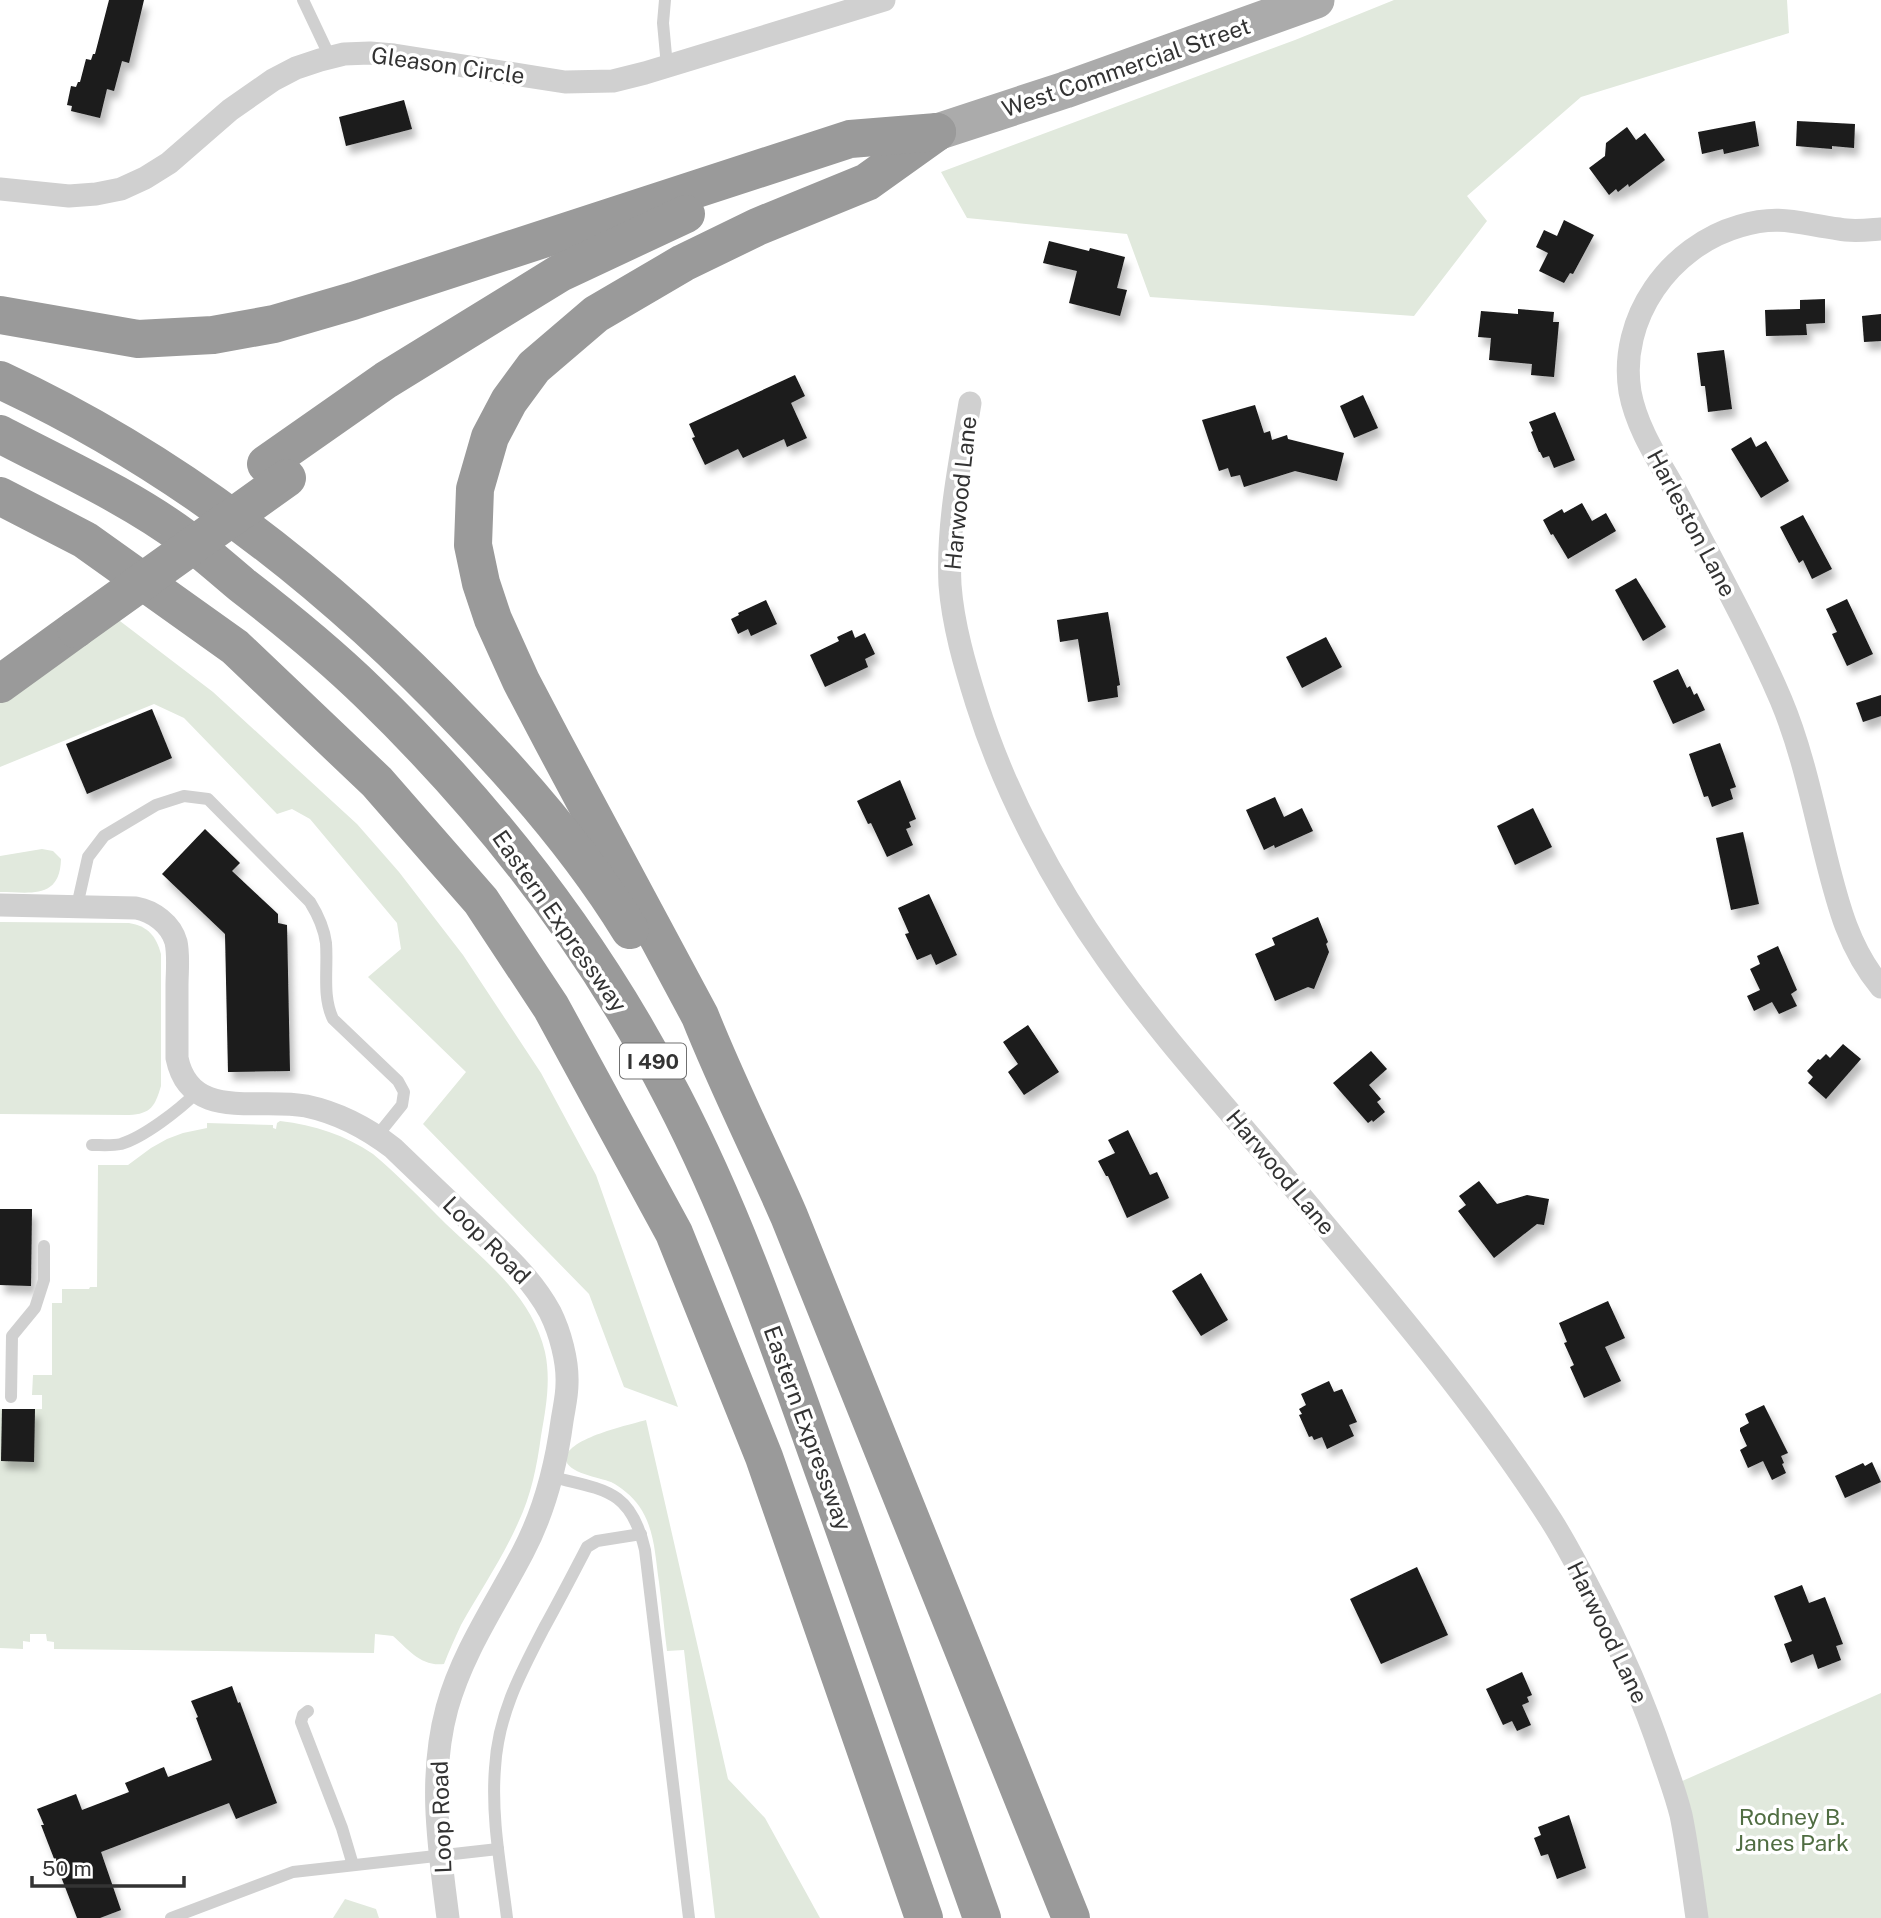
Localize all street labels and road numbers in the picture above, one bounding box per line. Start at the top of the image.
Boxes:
street label: West Commercial Street [998,12,1254,122]
street label: Gleason Circle [370,41,526,89]
street label: Harwood Lane [938,415,982,571]
street label: Harleston Lane [1642,445,1742,601]
street label: Eastern Expressway [487,825,633,1017]
road number: I 490 [620,1044,686,1078]
street label: Harwood Lane [1221,1104,1341,1240]
street label: Loop Road [438,1191,536,1289]
street label: Eastern Expressway [758,1322,858,1534]
street label: Harwood Lane [1562,1557,1654,1707]
street label: Loop Road [426,1760,456,1874]

